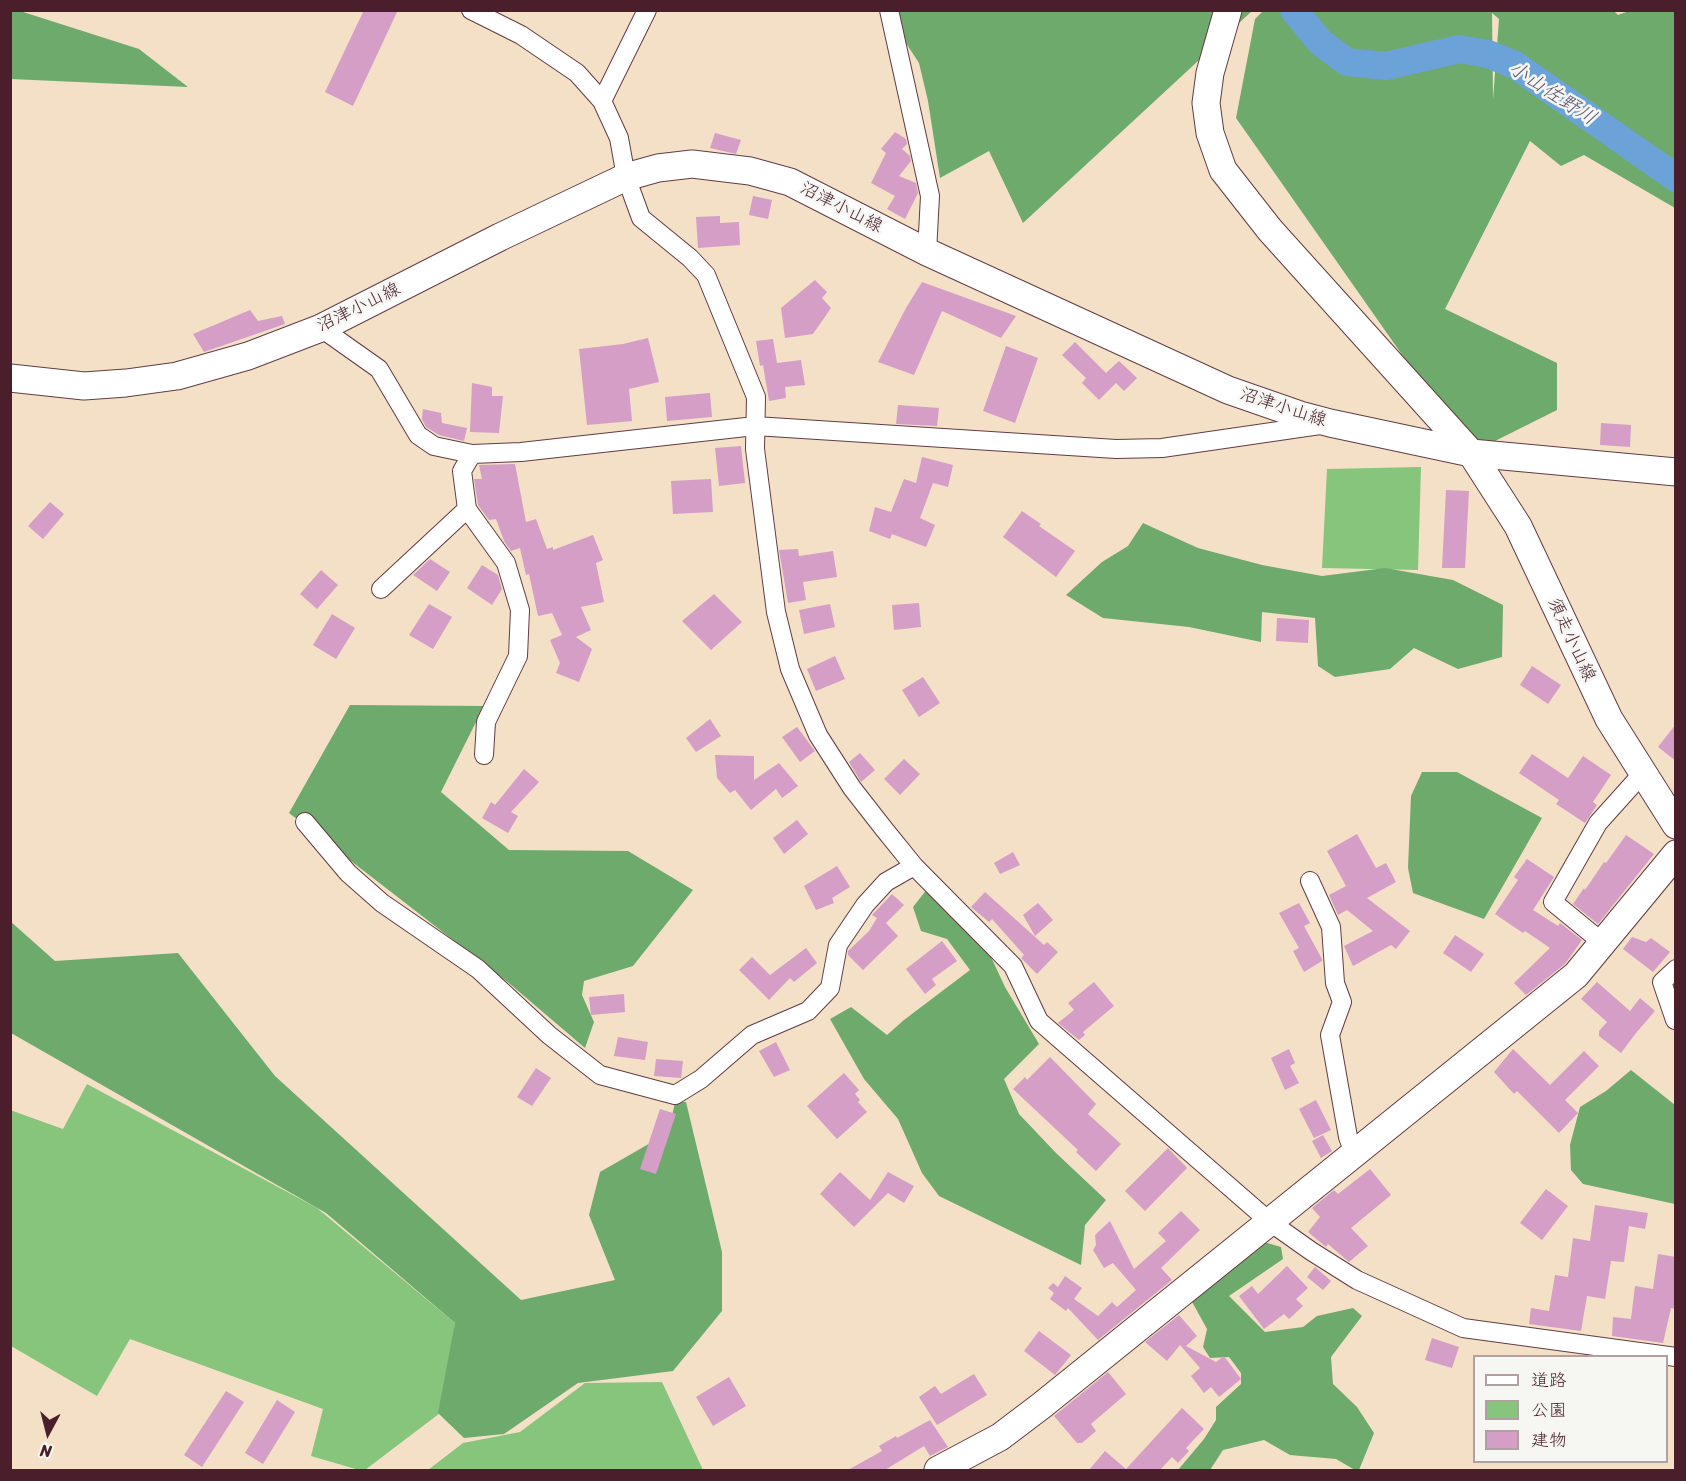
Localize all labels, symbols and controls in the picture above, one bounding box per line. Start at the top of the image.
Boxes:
water label: 小山佐野川 [1504,57,1600,131]
street label: 沼津小山線 [796,178,886,238]
street label: 沼津小山線 [314,279,404,337]
street label: 沼津小山線 [1237,384,1329,432]
street label: 須走小山線 [1542,595,1600,685]
legend [1473,1355,1668,1463]
text: 道路 [1531,1364,1567,1396]
text: 公園 [1531,1394,1567,1426]
north arrow [18,1403,78,1463]
text: 建物 [1531,1424,1567,1456]
text: N [38,1436,53,1466]

